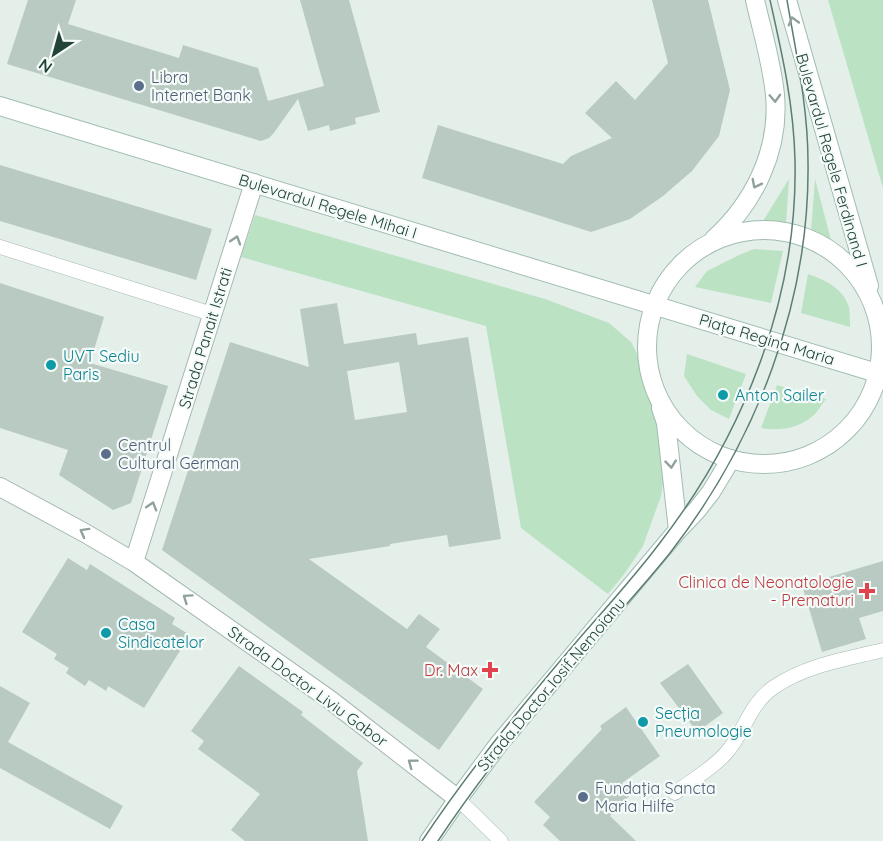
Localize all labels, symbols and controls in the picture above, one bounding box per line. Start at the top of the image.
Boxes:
one-way arrow [788,16,800,27]
north arrow [24,24,84,84]
street label: Bulevardul Regele Ferdinand I [792,51,872,269]
text: N [35,55,56,78]
place label: Libra Internet Bank [151,67,251,105]
marker: Libra Internet Bank [132,79,146,93]
one-way arrow [768,94,781,103]
street label: Bulevardul Regele Mihai I [236,169,420,243]
one-way arrow [752,178,763,189]
one-way arrow [229,235,241,246]
street label: Strada Panait Istrati [174,265,236,411]
street label: Piața Regina Maria [697,309,837,369]
place label: UVT Sediu Paris [63,346,140,384]
marker: UVT Sediu Paris [44,358,58,372]
place label: Anton Sailer [735,385,824,405]
marker: Anton Sailer [716,388,730,402]
place label: Centrul Cultural German [118,435,239,473]
marker: Centrul Cultural German [99,447,113,461]
one-way arrow [664,460,677,469]
one-way arrow [145,501,157,512]
one-way arrow [79,528,90,539]
place label: Clinica de Neonatologie - Prematuri [678,572,854,610]
marker: Clinica de Neonatologie - Prematuri [858,582,876,600]
street label: Strada Doctor Iosif Nemoianu [473,593,629,775]
one-way arrow [182,594,193,605]
place label: Casa Sindicatelor [118,614,205,652]
street label: Strada Doctor Liviu Gabor [224,621,392,751]
marker: Casa Sindicatelor [99,626,113,640]
place label: Dr. Max [424,660,478,680]
marker: Dr. Max [483,663,497,677]
place label: Secția Pneumologie [655,703,752,741]
marker: Secția Pneumologie [636,715,650,729]
one-way arrow [408,759,419,770]
place label: Fundația Sancta Maria Hilfe [595,778,716,816]
marker: Fundația Sancta Maria Hilfe [576,790,590,804]

